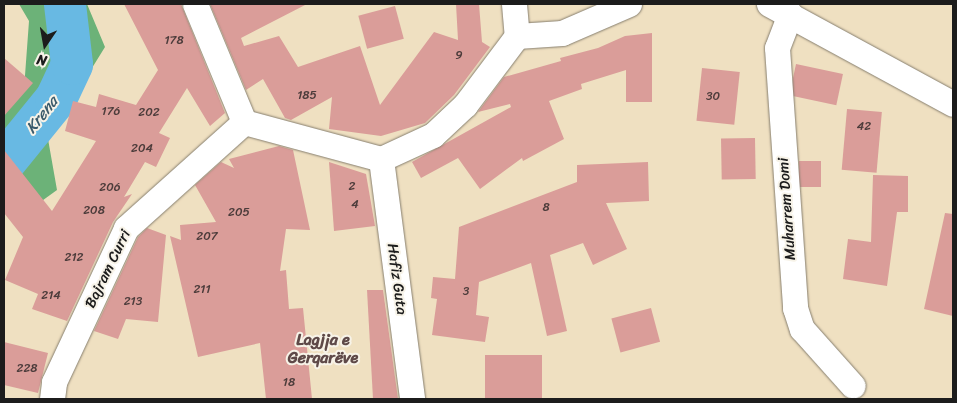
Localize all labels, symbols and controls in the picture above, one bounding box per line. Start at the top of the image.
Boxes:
north arrow [20,20,70,70]
house number: 178 [164,34,184,48]
text: N [34,47,49,73]
house number: 9 [455,49,463,63]
house number: 185 [297,89,317,103]
house number: 30 [706,90,720,104]
water label: Krena [22,93,62,137]
house number: 176 [102,105,120,119]
house number: 202 [138,106,160,120]
house number: 42 [857,120,871,134]
house number: 204 [131,142,153,156]
street label: Muharrem Domi [774,157,800,261]
house number: 2 [349,180,355,194]
house number: 206 [99,181,121,195]
house number: 4 [351,198,359,212]
house number: 8 [542,201,550,215]
house number: 208 [83,204,105,218]
house number: 205 [228,206,250,220]
street label: Bajram Curri [81,227,135,311]
house number: 207 [196,230,218,244]
street label: Hafiz Guta [383,242,411,316]
house number: 212 [65,251,83,265]
house number: 211 [193,283,211,297]
house number: 3 [463,285,469,299]
house number: 214 [41,289,61,303]
house number: 213 [124,295,142,309]
district label: Lagjja e Gerqarëve [288,330,358,368]
house number: 228 [16,362,38,376]
house number: 18 [283,376,295,390]

